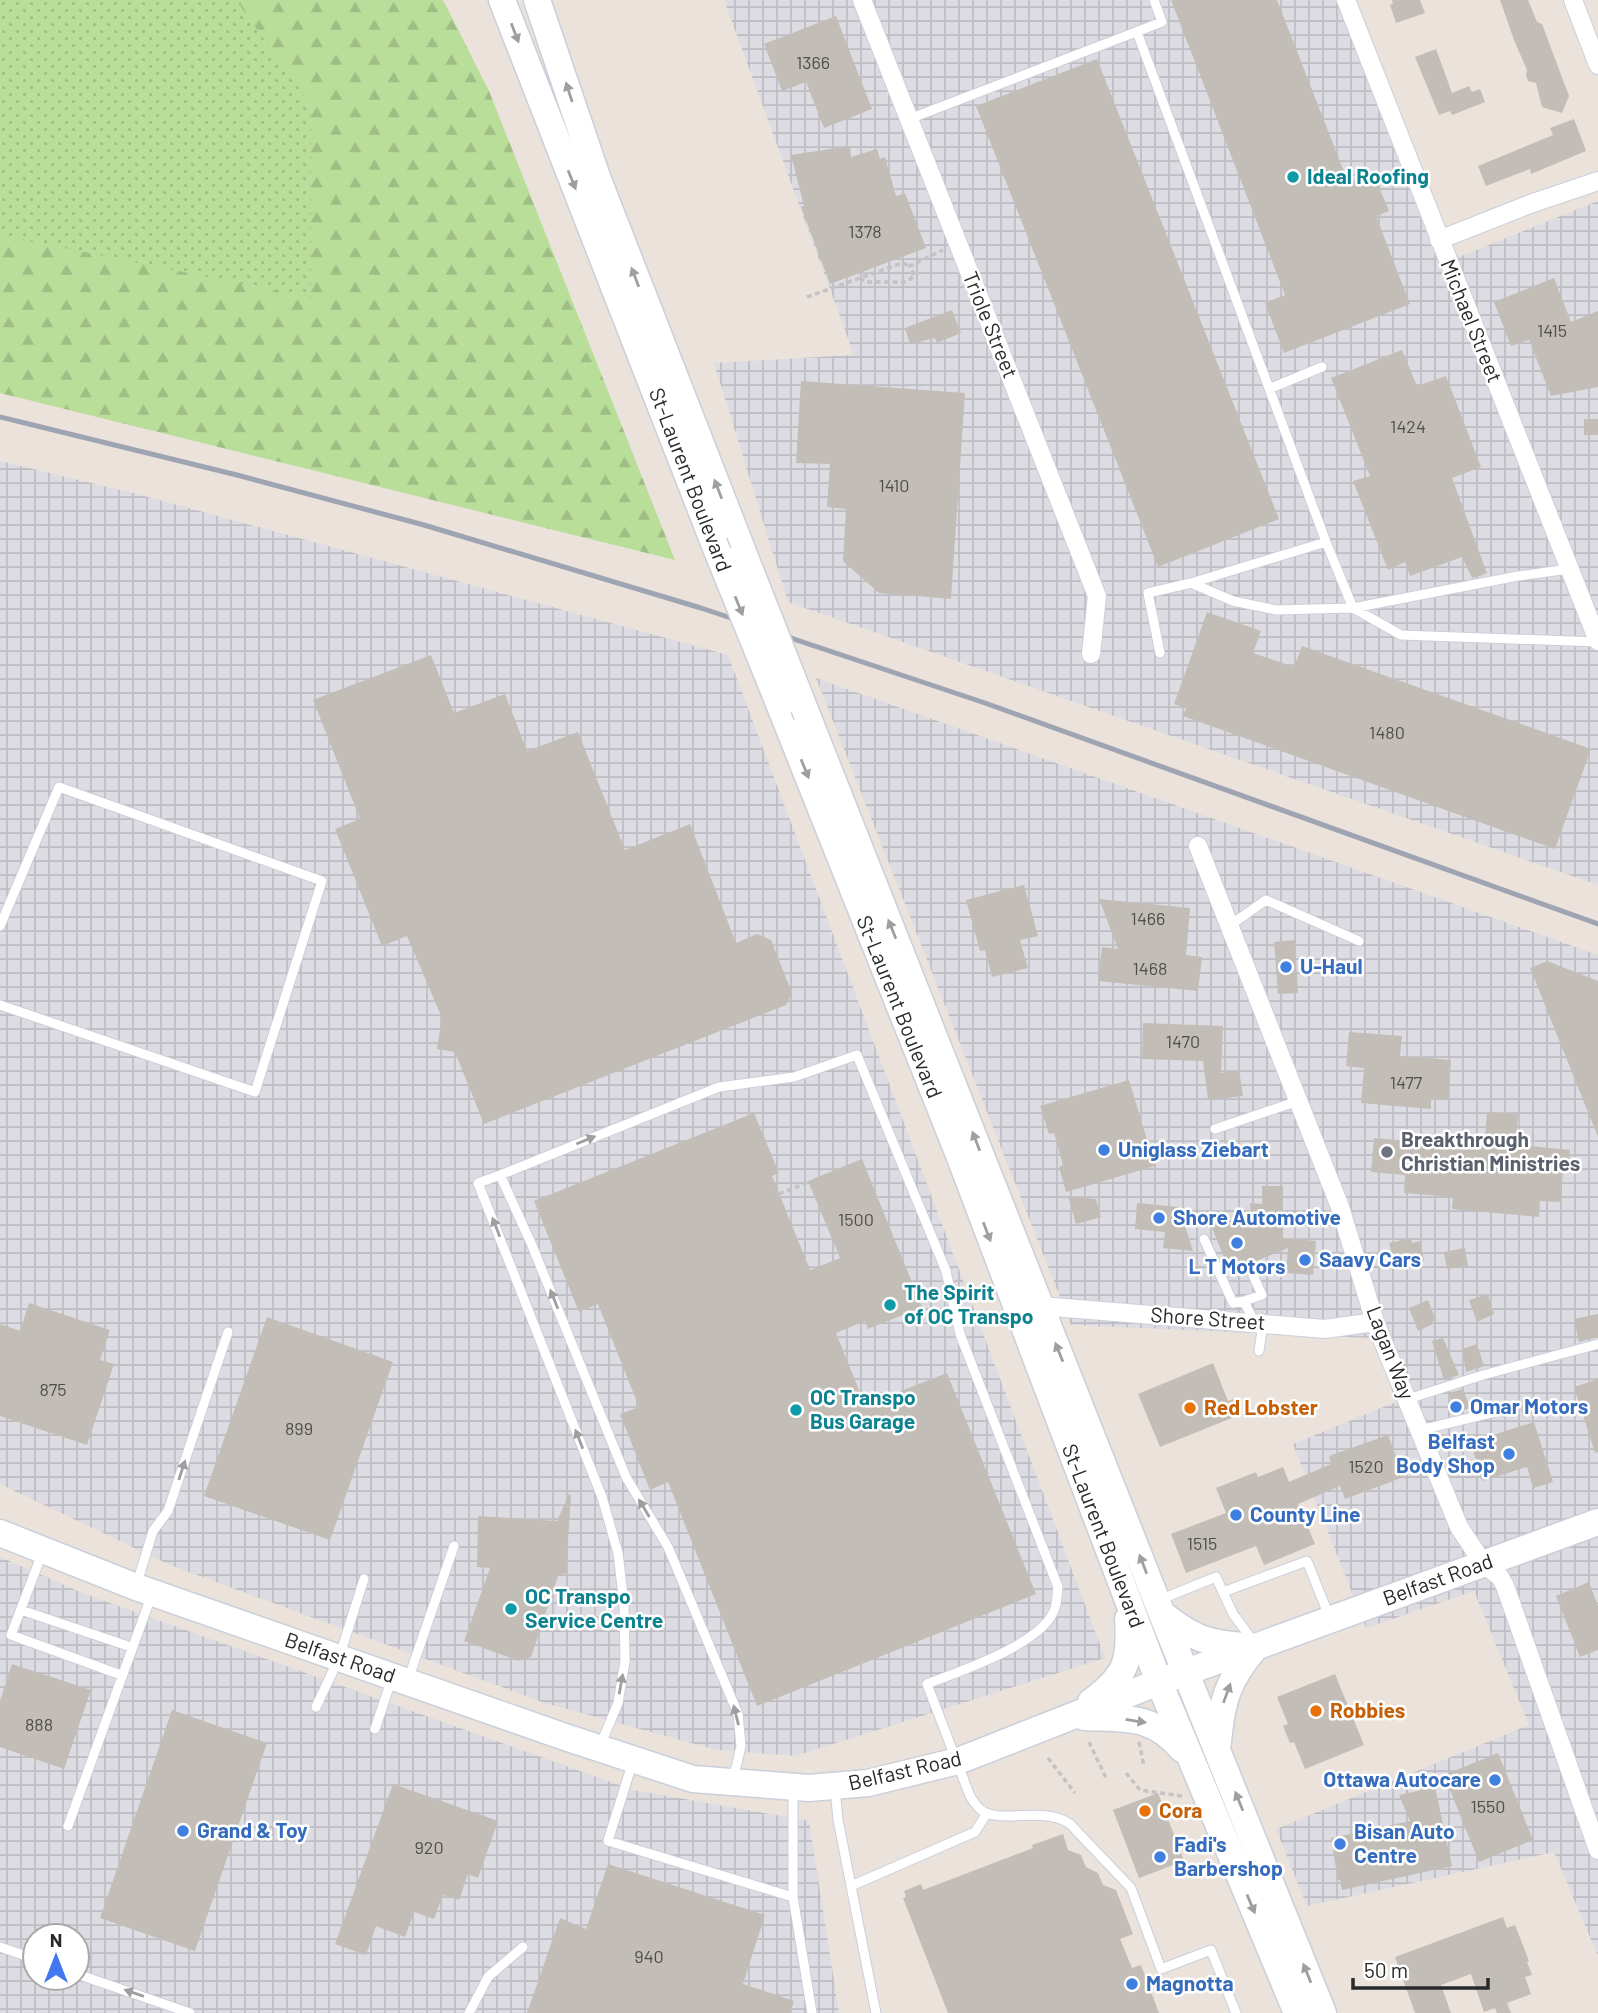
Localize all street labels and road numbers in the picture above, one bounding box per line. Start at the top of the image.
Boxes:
street label: Michael Street [1436,255,1508,386]
street label: Triole Street [959,267,1024,381]
street label: St-Laurent Boulevard [645,384,738,575]
street label: St-Laurent Boulevard [852,911,948,1101]
street label: Shore Street [1150,1301,1266,1334]
street label: Lagan Way [1362,1302,1421,1403]
street label: St-Laurent Boulevard [1058,1440,1151,1631]
street label: Belfast Road [1379,1547,1496,1610]
street label: Belfast Road [282,1626,399,1687]
street label: Belfast Road [846,1744,964,1795]

